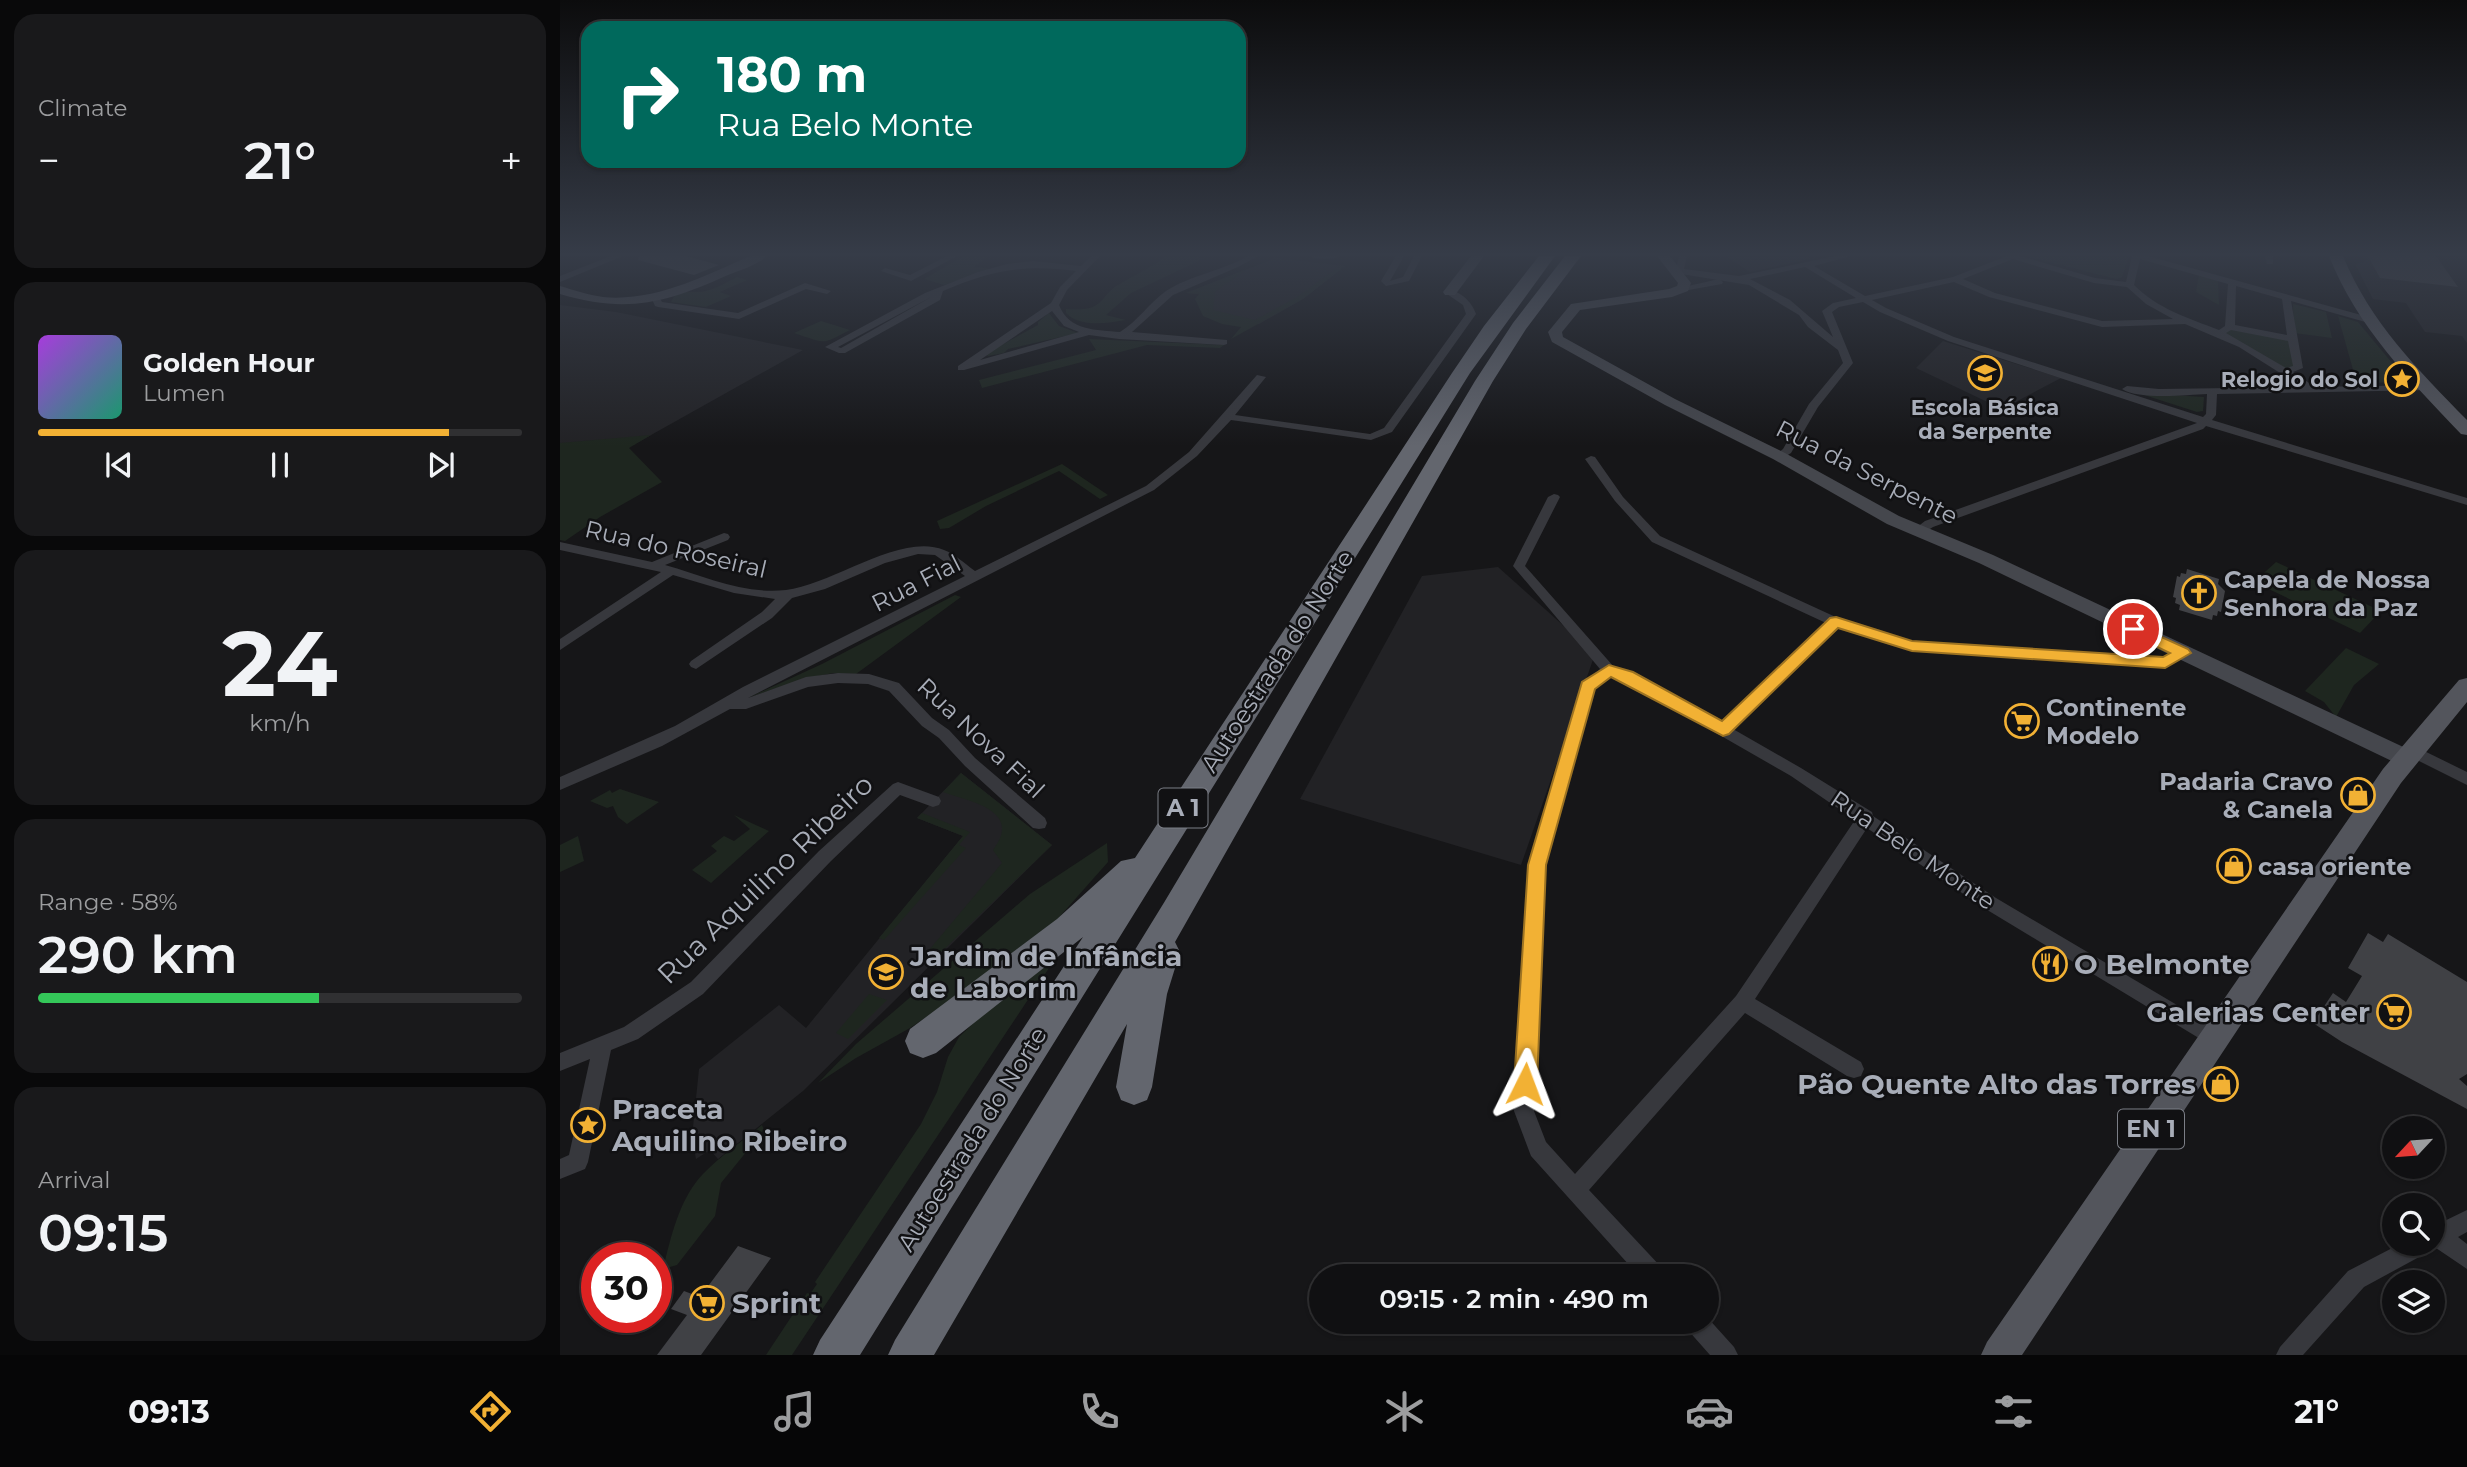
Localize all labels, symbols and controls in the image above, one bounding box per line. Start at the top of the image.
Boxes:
text: 180 m [717,45,867,104]
icon: right [602,49,693,140]
text: Climate [38,94,127,122]
text: Rua Belo Monte [717,105,973,144]
text: 21° [244,129,316,192]
text: − [38,137,60,184]
text: + [500,137,522,184]
text: Golden Hour [143,347,315,379]
school or university icon: Escola Básica da Serpente [1966,354,2004,392]
place icon: Relogio do Sol [2383,360,2421,398]
place label: Relogio do Sol [2221,367,2378,392]
text: Lumen [143,379,226,407]
place label: Escola Básica da Serpente [1911,395,2059,444]
street label: Rua da Serpente [1771,414,1963,530]
icon: previous [100,446,138,484]
icon: pause [261,446,299,484]
icon: next [422,446,460,484]
street label: Rua do Roseiral [582,514,770,584]
street label: Autoestrada do Norte [1194,545,1360,777]
street label: Rua Fial [867,548,965,618]
place label: Capela de Nossa Senhora da Paz [2224,565,2431,622]
church icon: Capela de Nossa Senhora da Paz [2180,574,2218,612]
pin [2103,599,2163,659]
text: 24 [222,608,338,719]
icon: arrive [2114,610,2152,648]
street label: Rua Nova Fial [911,672,1051,804]
place label: Continente Modelo [2046,693,2187,750]
supermarket icon: Continente Modelo [2003,702,2041,740]
text: km/h [249,709,311,737]
street label: Rua Aquilino Ribeiro [650,767,880,991]
place label: Padaria Cravo & Canela [2159,767,2333,824]
shop icon: Padaria Cravo & Canela [2339,776,2377,814]
street label: Rua Belo Monte [1825,784,2001,916]
road number: A 1 [1158,788,1208,828]
shop icon: casa oriente [2215,847,2253,885]
place label: casa oriente [2258,852,2411,881]
text: Range · 58% [38,888,178,916]
text: 290 km [38,923,238,986]
place label: Jardim de Infância de Laborim [909,939,1182,1005]
restaurant icon: O Belmonte [2031,945,2069,983]
place label: O Belmonte [2074,947,2250,981]
school or university icon: Jardim de Infância de Laborim [867,953,905,991]
supermarket icon: Galerias Center [2375,993,2413,1031]
place label: Galerias Center [2146,995,2370,1029]
street label: Autoestrada do Norte [891,1022,1053,1256]
position arrow [1488,1047,1562,1121]
shop icon: Pão Quente Alto das Torres [2202,1065,2240,1103]
place label: Pão Quente Alto das Torres [1797,1067,2196,1101]
place label: Praceta Aquilino Ribeiro [611,1092,847,1158]
place icon: Praceta Aquilino Ribeiro [569,1106,607,1144]
road number: EN 1 [2118,1110,2184,1148]
north arrow [2382,1116,2445,1180]
map controls [2382,1116,2445,1333]
text: Arrival [38,1166,111,1194]
button: search [2382,1193,2445,1256]
text: 09:15 [38,1201,168,1264]
speed limit sign: 30 [581,1242,672,1333]
button: layers [2382,1270,2445,1333]
text: 09:15 · 2 min · 490 m [1379,1283,1649,1315]
supermarket icon: Sprint [688,1284,726,1322]
place label: Sprint [732,1286,821,1320]
icon: directions [466,1387,515,1436]
icon: music [770,1387,819,1436]
icon: phone [1075,1387,1124,1436]
icon: climate [1380,1387,1429,1436]
icon: car [1685,1387,1734,1436]
icon: filters [1989,1387,2038,1436]
text: 09:13 [128,1392,210,1431]
text: 21° [2294,1392,2339,1431]

